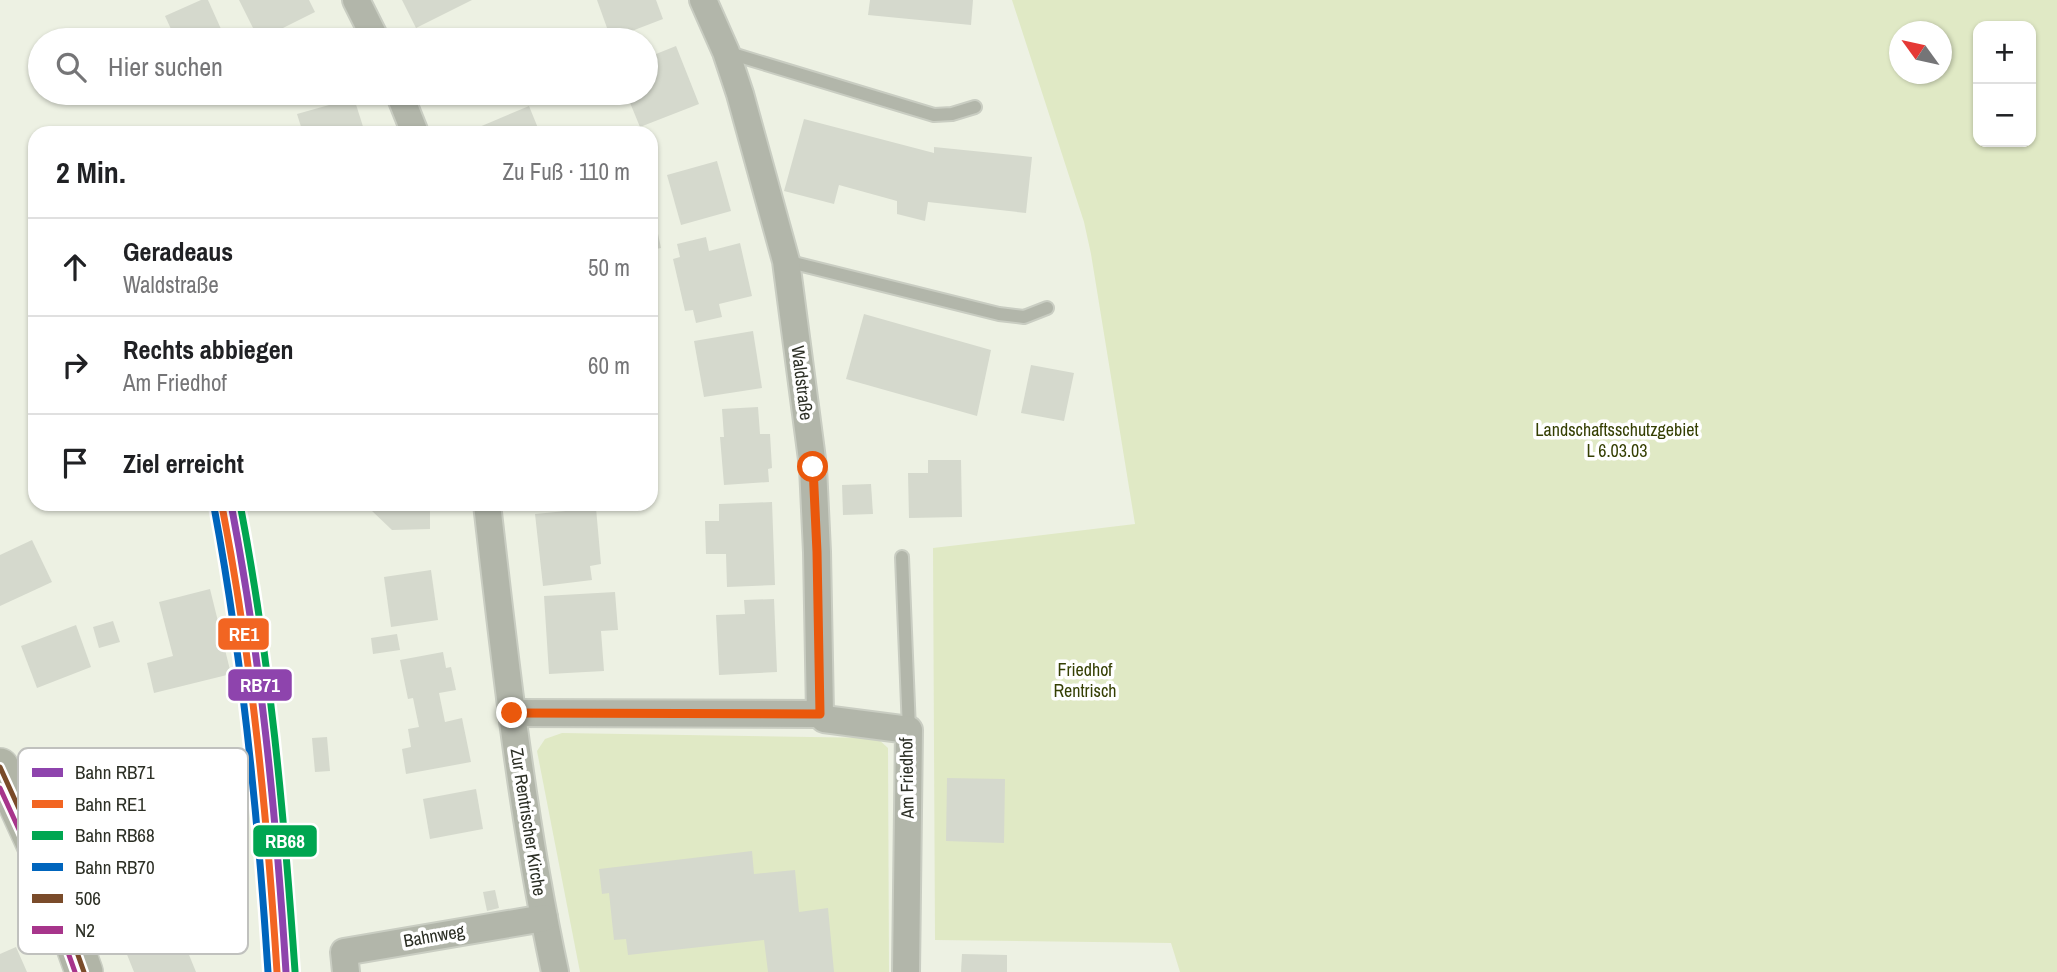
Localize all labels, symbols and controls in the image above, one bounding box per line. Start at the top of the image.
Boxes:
north arrow [1889,21,1952,84]
map controls [1973,21,2036,147]
button: + [1973,21,2036,84]
search box [28,28,658,105]
icon: search [52,48,90,86]
text: Hier suchen [108,49,223,84]
button: − [1973,84,2036,147]
text: 2 Min. [56,152,126,192]
text: Zu Fuß · 110 m [502,156,630,187]
text: Geradeaus [123,234,233,269]
icon: ahead [56,248,94,286]
text: 50 m [588,252,630,283]
text: Waldstraße [123,269,219,300]
text: Rechts abbiegen [123,332,294,367]
street label: Waldstraße [786,344,819,422]
icon: right [56,346,94,384]
text: 60 m [588,350,630,381]
text: Am Friedhof [123,367,227,398]
park label: Landschaftsschutzgebiet L 6.03.03 [1535,417,1699,463]
icon: arrive [56,444,94,482]
text: Ziel erreicht [123,446,244,481]
route start [797,451,828,482]
line badge: RE1 [217,617,270,651]
text: RE1 [229,621,259,647]
park label: Friedhof Rentrisch [1053,657,1117,703]
line badge: RB71 [227,668,293,702]
text: RB71 [240,672,280,698]
route end [496,697,527,728]
street label: Am Friedhof [893,736,920,820]
street label: Zur Rentrischer Kirche [504,746,553,898]
legend [18,748,248,954]
text: Bahn RB71 [75,759,155,785]
text: Bahn RE1 [75,791,146,817]
text: Bahn RB68 [75,822,155,848]
line badge: RB68 [252,824,318,858]
text: RB68 [265,828,305,854]
text: Bahn RB70 [75,854,155,880]
text: 506 [75,885,101,911]
text: N2 [75,917,95,943]
street label: Bahnweg [401,918,467,953]

